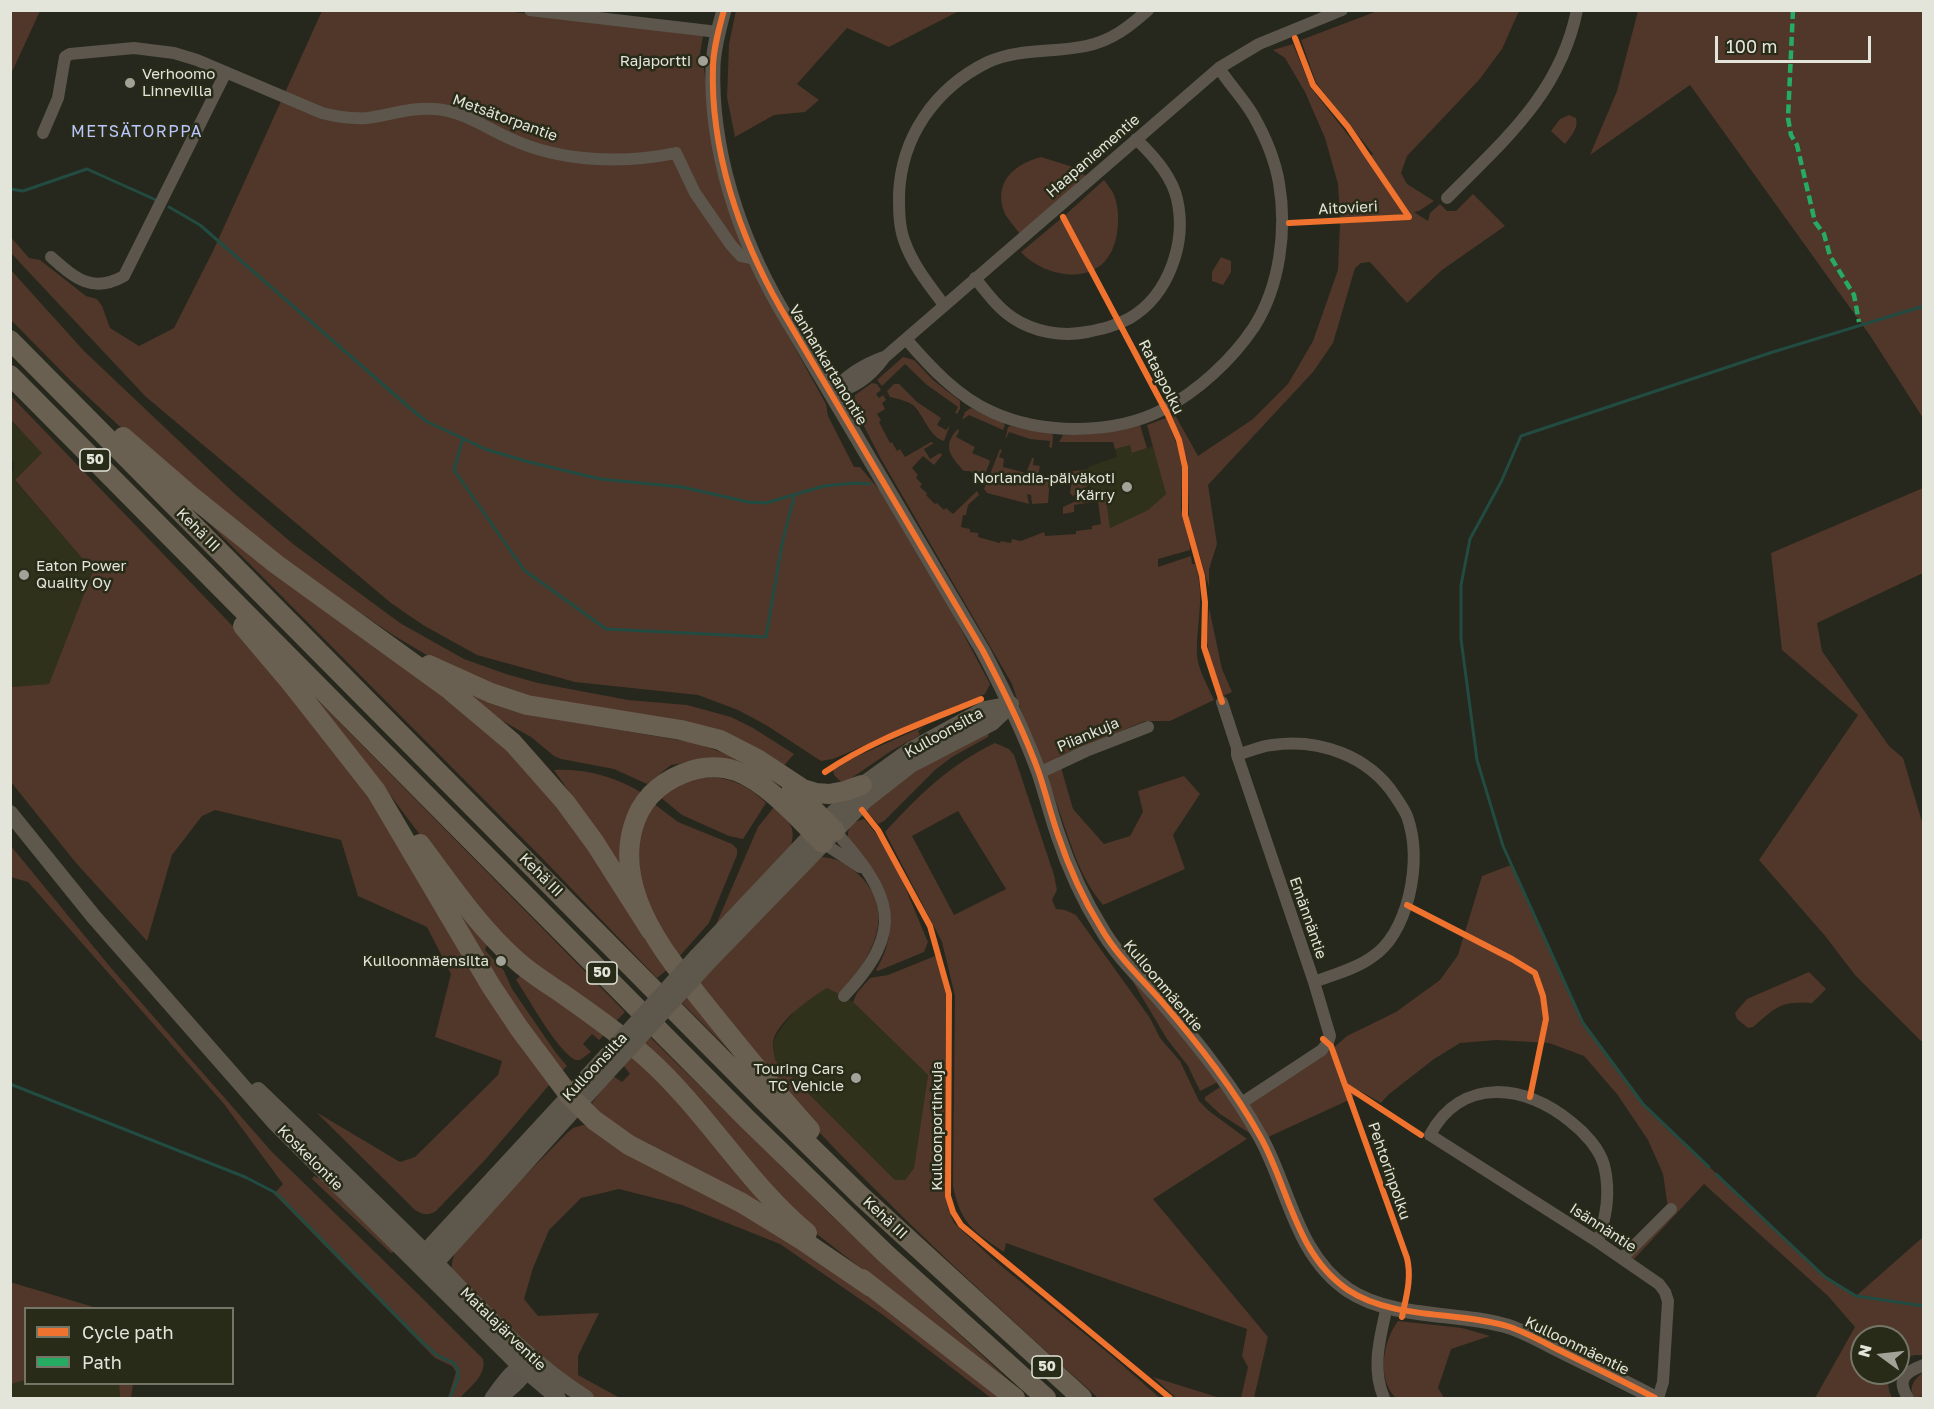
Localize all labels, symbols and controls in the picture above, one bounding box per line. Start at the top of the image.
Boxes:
scale bar [1718,24,1874,62]
text: 100 m [1726,35,1777,57]
place label: Rajaportti [620,52,691,70]
marker: Rajaportti [696,54,710,68]
place label: Verhoomo Linnevilla [142,65,215,100]
marker: Verhoomo Linnevilla [123,76,137,90]
street label: Metsätorpantie [450,91,560,145]
street label: Haapaniementie [1043,111,1143,201]
district label: METSÄTORPPA [71,122,203,142]
street label: Aitovieri [1318,197,1378,219]
street label: Vanhankartanontie [785,302,871,428]
street label: Rataspolku [1135,337,1187,417]
road number: 50 [80,449,110,471]
place label: Norlandia-päiväkoti Kärry [973,469,1115,504]
marker: Norlandia-päiväkoti Kärry [1120,480,1134,494]
street label: Kehä III [172,504,224,556]
place label: Eaton Power Quality Oy [36,557,126,592]
marker: Eaton Power Quality Oy [17,568,31,582]
street label: Kulloonsilta [902,704,986,762]
street label: Piiankuja [1054,714,1122,756]
street label: Kehä III [515,849,567,901]
street label: Emännäntie [1286,875,1330,961]
street label: Kulloonmäentie [1119,937,1207,1035]
place label: Kulloonmäensilta [363,952,489,970]
marker: Kulloonmäensilta [494,954,508,968]
road number: 50 [587,962,617,984]
street label: Kulloonsilta [559,1029,631,1105]
place label: Touring Cars TC Vehicle [753,1060,844,1095]
street label: Kulloonportinkuja [928,1061,946,1191]
marker: Touring Cars TC Vehicle [849,1071,863,1085]
street label: Pehtorinpolku [1364,1120,1414,1222]
street label: Koskelontie [273,1121,347,1195]
street label: Kehä III [859,1193,911,1243]
street label: Isännäntie [1566,1200,1640,1256]
street label: Matalajärventie [456,1283,550,1375]
legend [24,1307,234,1385]
street label: Kulloonmäentie [1522,1313,1632,1379]
text: Cycle path [82,1321,174,1343]
north arrow [1850,1325,1910,1385]
text: N [1853,1342,1876,1359]
text: Path [82,1351,122,1373]
road number: 50 [1032,1356,1062,1378]

